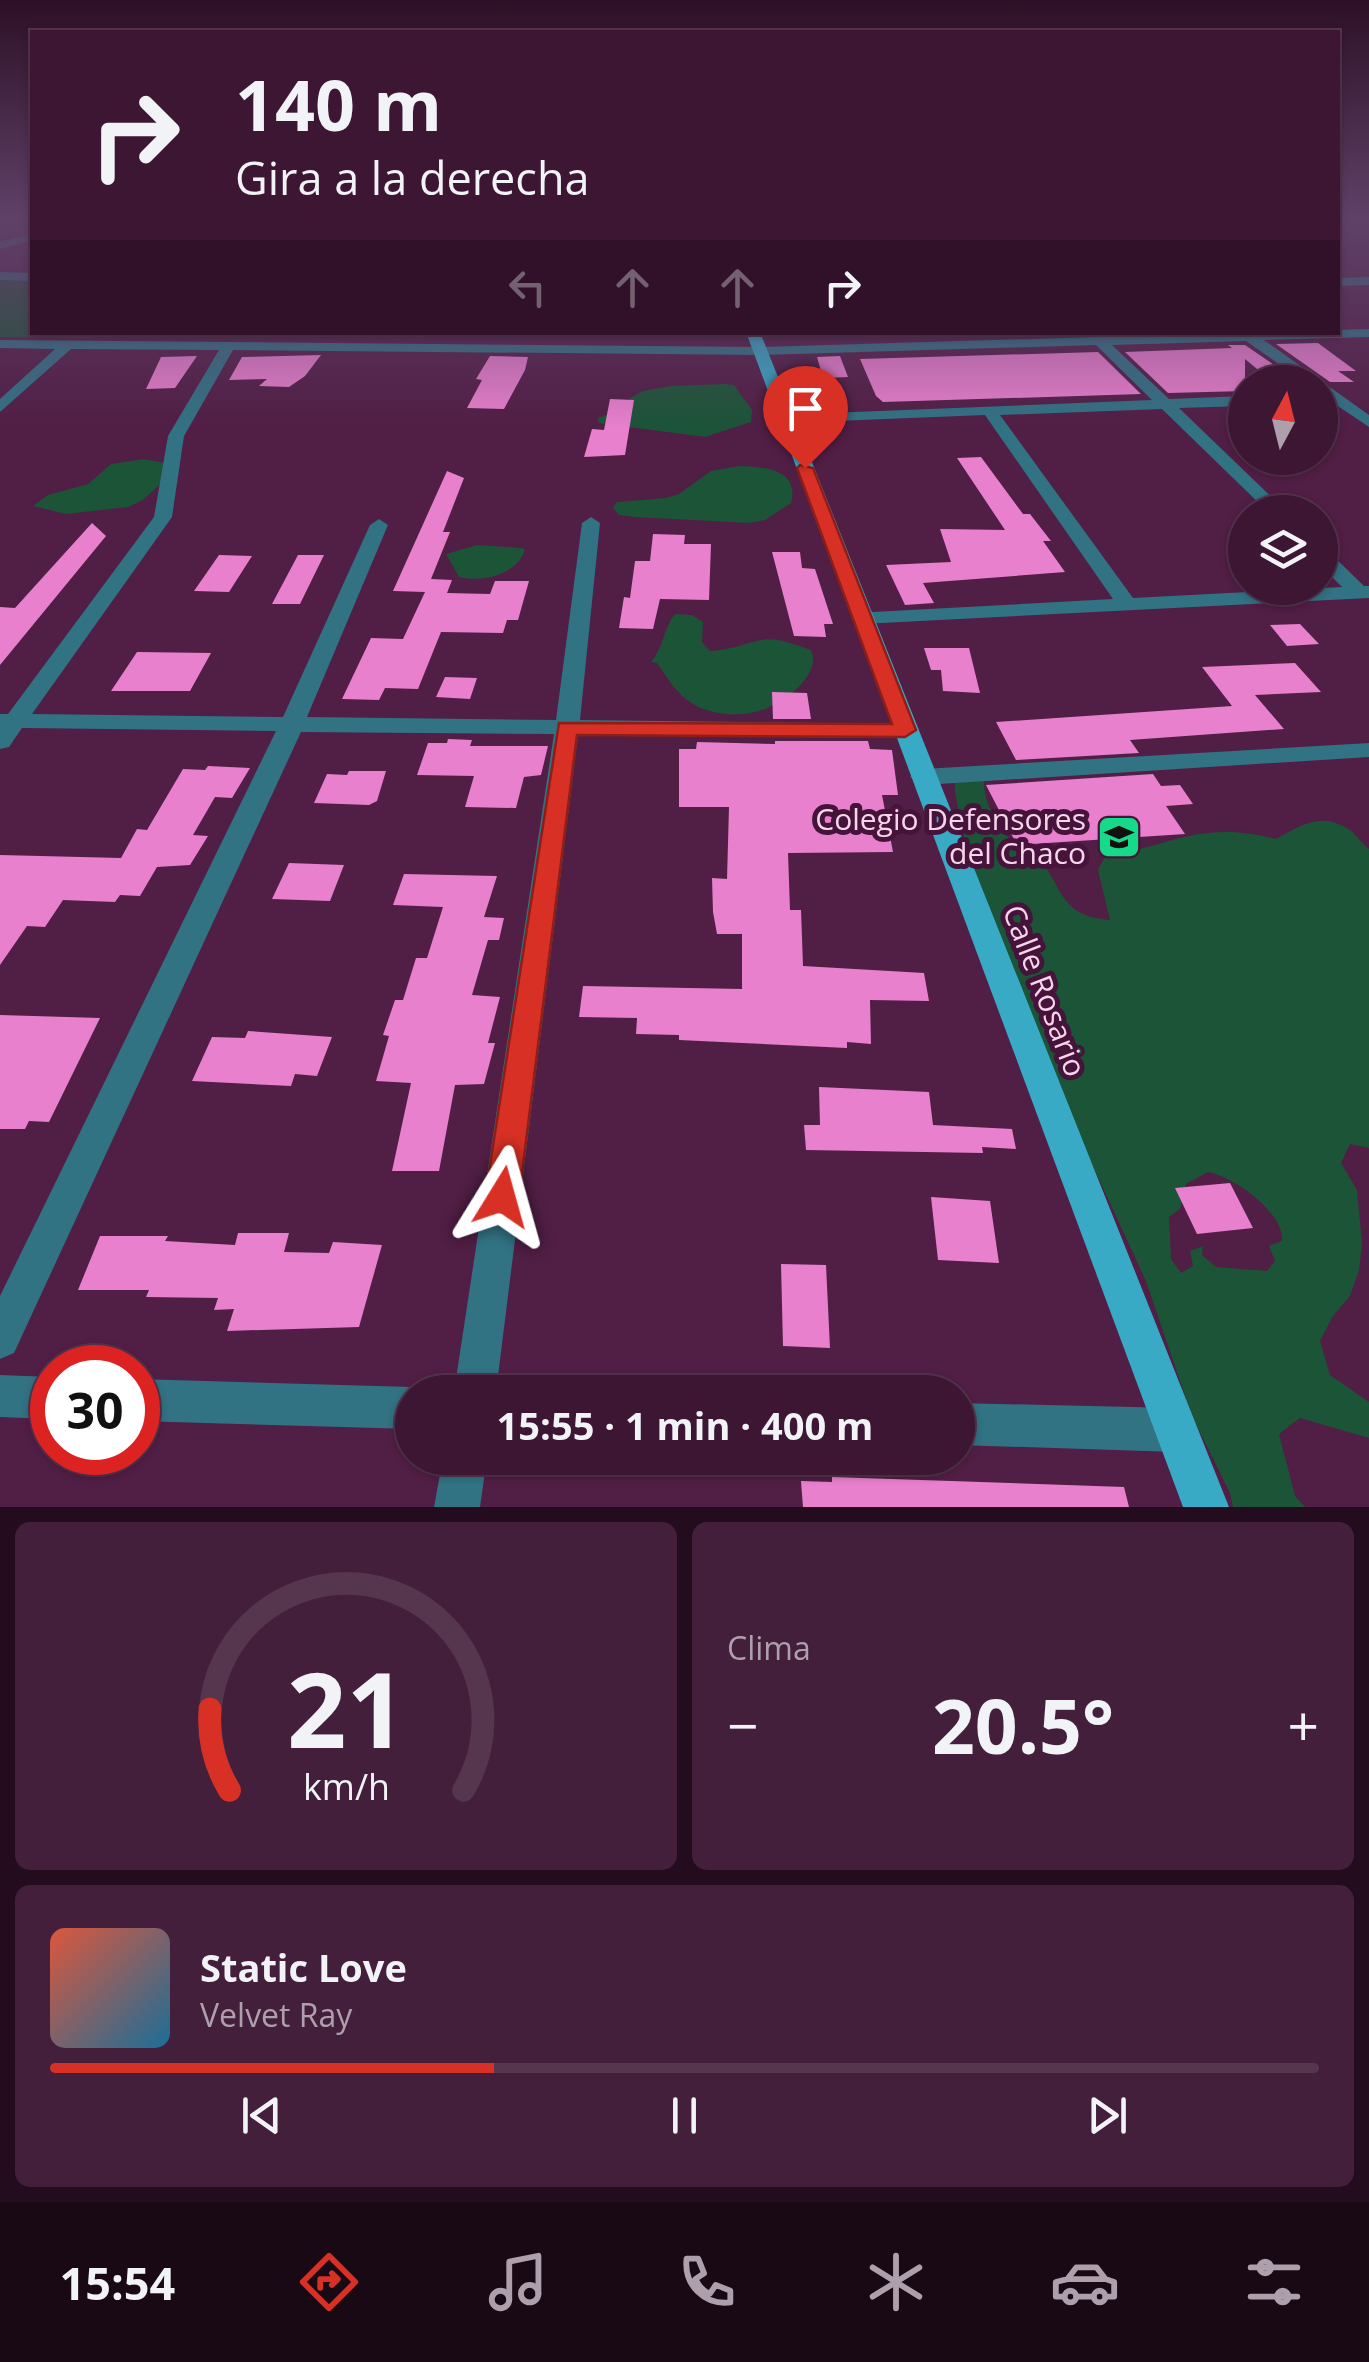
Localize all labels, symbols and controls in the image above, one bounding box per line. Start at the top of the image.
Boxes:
text: 140 m [235,56,442,152]
icon: right [70,70,200,200]
text: Gira a la derecha [235,147,590,208]
icon: left [500,260,555,315]
icon: ahead [605,260,660,315]
icon: ahead [710,260,765,315]
icon: right [815,260,870,315]
north arrow [1228,365,1338,475]
map controls [1228,365,1338,605]
pin [763,366,848,469]
icon: arrive [778,381,833,436]
button: layers [1228,495,1338,605]
place label: Colegio Defensores del Chaco [815,798,1086,873]
school or university icon: Colegio Defensores del Chaco [1096,814,1142,860]
street label: Calle Rosario [994,899,1097,1082]
position arrow [450,1145,554,1249]
speed limit sign: 30 [30,1345,160,1475]
text: 15:55 · 1 min · 400 m [497,1399,873,1451]
text: Clima [727,1626,811,1669]
text: 21 [287,1637,405,1778]
text: 20.5° [932,1674,1114,1776]
text: − [727,1687,758,1762]
text: + [1288,1687,1319,1762]
text: km/h [303,1762,389,1810]
text: Static Love [200,1941,407,1993]
text: Velvet Ray [200,1993,352,2036]
icon: previous [234,2088,289,2143]
icon: pause [657,2088,712,2143]
icon: next [1080,2088,1135,2143]
icon: directions [294,2247,364,2317]
icon: music [483,2247,553,2317]
icon: phone [672,2247,742,2317]
icon: climate [861,2247,931,2317]
icon: car [1050,2247,1120,2317]
icon: filters [1239,2247,1309,2317]
text: 15:54 [60,2252,175,2313]

